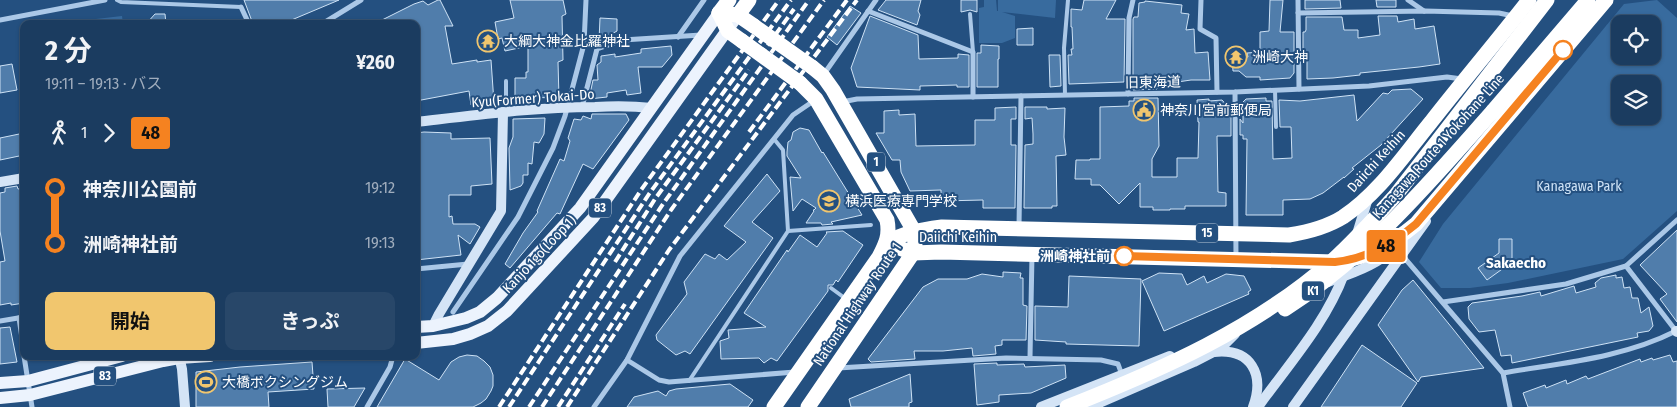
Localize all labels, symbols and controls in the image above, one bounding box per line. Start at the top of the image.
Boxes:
map controls [1611,15,1661,125]
button: locate [1611,15,1661,65]
temple icon: 大綱大神金比羅神社 [476,29,500,53]
place label: 大綱大神金比羅神社 [504,33,630,50]
text: 2 分 [45,34,92,67]
unlabelled marker [1553,40,1573,60]
temple icon: 洲崎大神 [1224,45,1248,69]
place label: 洲崎大神 [1252,49,1308,66]
text: ¥260 [356,51,395,74]
street label: Kanagawa Route 1 Yokohane Line [1369,70,1508,222]
text: 19:11 – 19:13 · バス [45,74,162,93]
street label: 旧東海道 [1125,74,1181,91]
button: layers [1611,75,1661,125]
street label: Kyu(Former) Tokai-Do [471,86,595,111]
public building icon: 神奈川宮前郵便局 [1132,98,1156,122]
place label: 神奈川宮前郵便局 [1160,102,1272,119]
icon: walk [45,119,73,147]
icon: forward [95,119,123,147]
text: 48 [141,122,160,144]
text: 1 [81,123,87,142]
street label: Daiichi Keihin [1344,127,1409,196]
road number: 1 [867,152,885,172]
text: 神奈川公園前 [83,178,197,201]
text: 19:12 [365,178,395,197]
park label: Kanagawa Park [1536,178,1622,195]
school or university icon: 横浜医療専門学校 [817,189,841,213]
place label: 横浜医療専門学校 [845,193,957,210]
road number: 83 [589,198,611,218]
street label: Kanjo 1go(Loop 1) [499,212,580,297]
road number: 15 [1196,224,1218,242]
street label: Daiichi Keihin [919,229,997,246]
line badge: 48 [1364,230,1408,262]
text: 洲崎神社前 [83,233,178,256]
text: 19:13 [365,233,395,252]
text: 48 [1377,235,1395,257]
street label: National Highway Route 1 [810,239,905,369]
marker: 洲崎神社前 [1114,246,1134,266]
place label: 洲崎神社前 [1040,248,1110,265]
district label: Sakaecho [1486,254,1546,272]
road number: K1 [1302,282,1324,300]
button: 開始 [45,292,215,350]
button: きっぷ [225,292,395,350]
road number: 83 [94,366,116,386]
sports icon: 大橋ボクシングジム [194,370,218,394]
place label: 大橋ボクシングジム [222,374,348,391]

